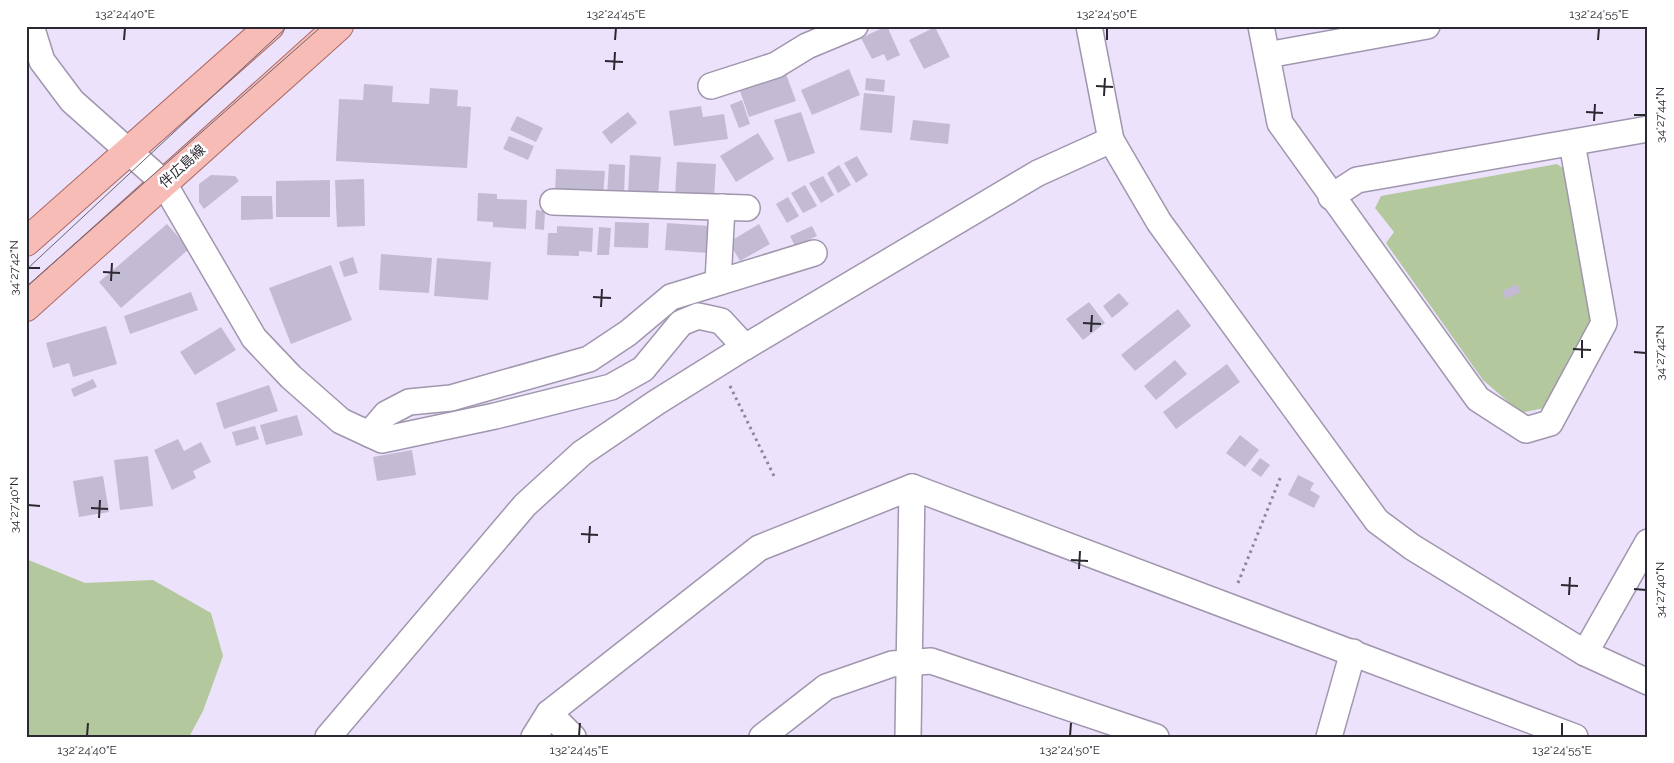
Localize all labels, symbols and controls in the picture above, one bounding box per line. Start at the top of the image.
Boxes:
text: 132°24'40"E [95,7,155,21]
text: 132°24'45"E [587,7,645,21]
text: 132°24'50"E [1077,7,1137,21]
text: 132°24'55"E [1569,7,1629,21]
text: 34°27'44"N [1653,87,1667,143]
street label: 伴広島線 [156,141,208,191]
text: 34°27'42"N [7,240,21,296]
text: 34°27'42"N [1653,325,1667,381]
text: 34°27'40"N [7,477,21,533]
text: 34°27'40"N [1653,562,1667,618]
text: 132°24'40"E [57,743,117,757]
text: 132°24'45"E [550,743,608,757]
text: 132°24'50"E [1040,743,1100,757]
text: 132°24'55"E [1532,743,1592,757]

